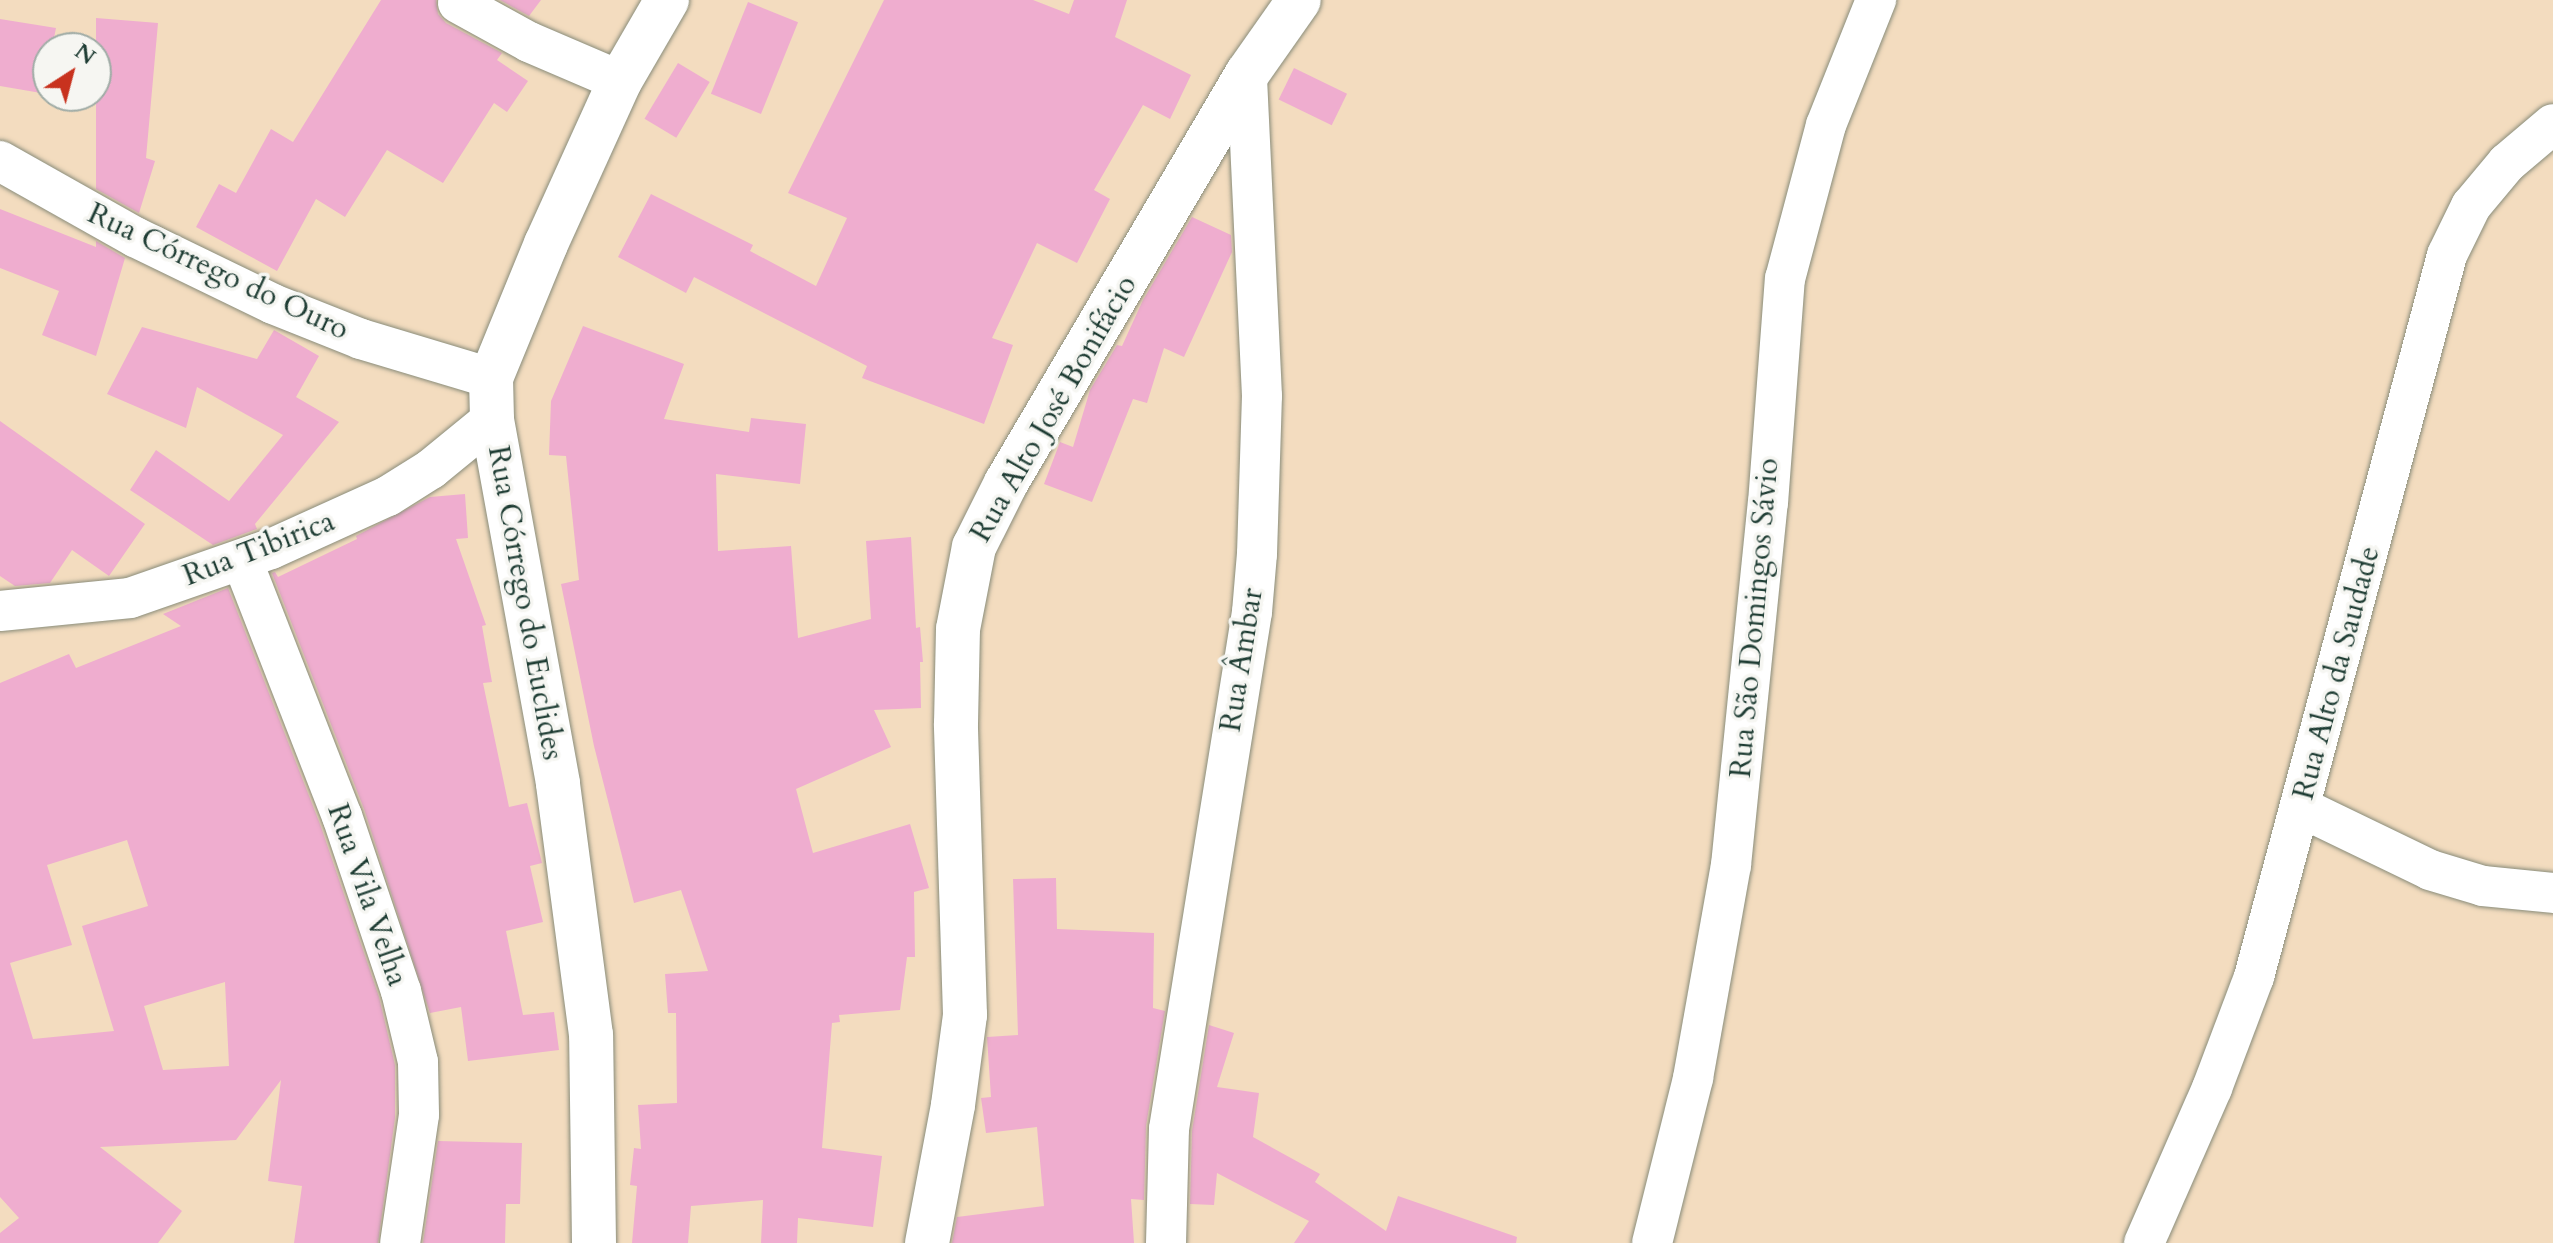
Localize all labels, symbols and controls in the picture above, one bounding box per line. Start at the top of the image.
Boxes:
north arrow [32,32,112,112]
text: N [68,36,101,72]
street label: Rua Córrego do Ouro [82,196,354,348]
street label: Rua Alto José Bonifácio [963,269,1145,549]
street label: Rua Córrego do Euclides [480,443,570,763]
street label: Rua São Domingos Sávio [1723,457,1787,779]
street label: Rua Tibirica [178,504,340,594]
street label: Rua Alto da Saudade [2286,542,2388,804]
street label: Rua Âmbar [1213,586,1271,734]
street label: Rua Vila Velha [319,799,415,991]

